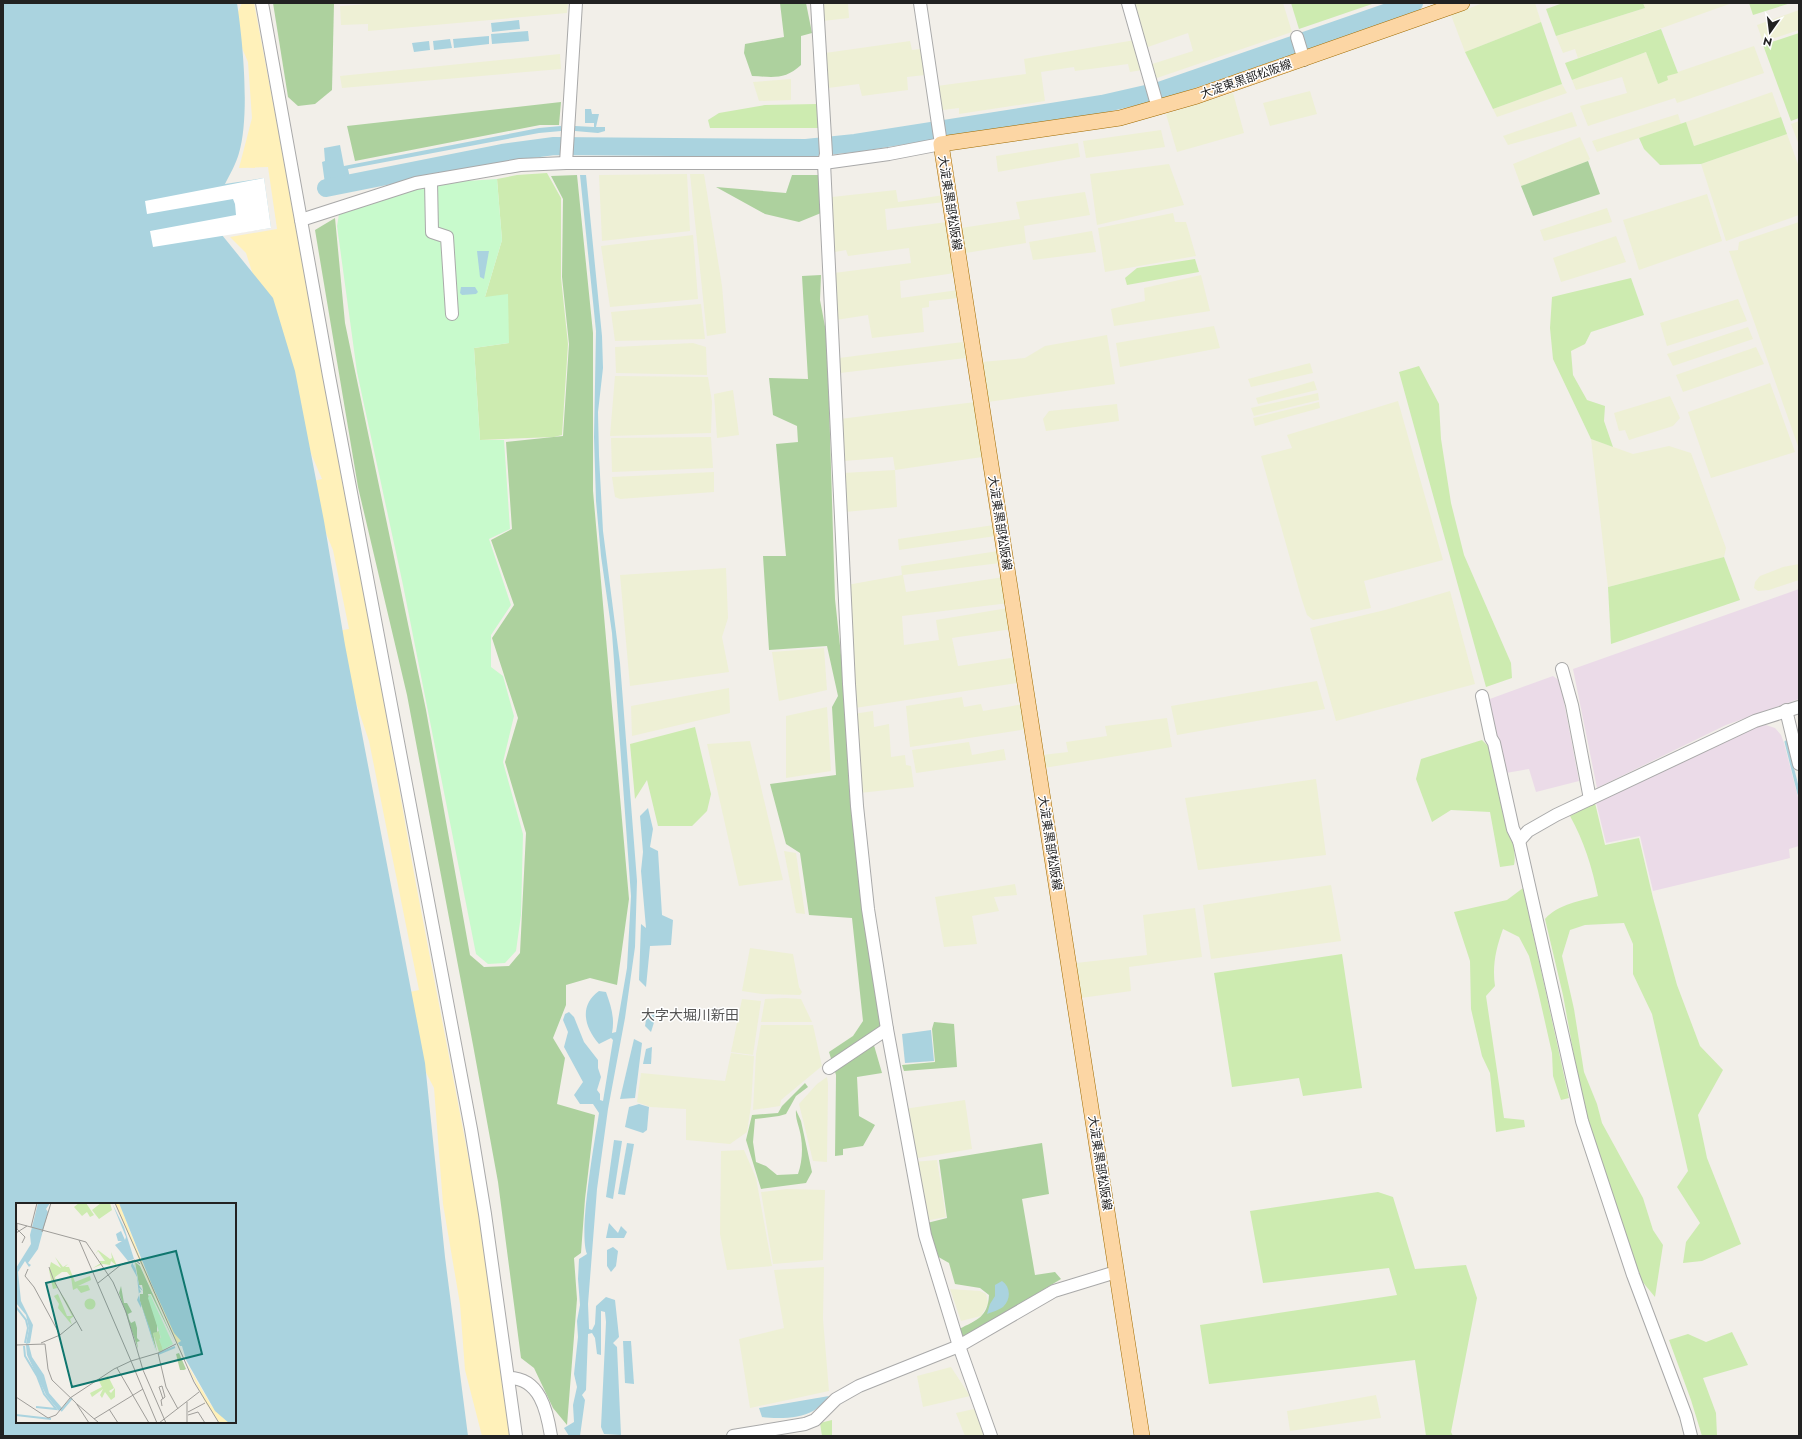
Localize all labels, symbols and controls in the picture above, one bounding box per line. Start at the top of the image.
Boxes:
north arrow [1750,12,1790,52]
text: N [1761,33,1774,51]
street label: 大淀東黒部松阪線 [1198,55,1294,103]
street label: 大淀東黒部松阪線 [934,154,966,252]
street label: 大淀東黒部松阪線 [984,474,1016,572]
street label: 大淀東黒部松阪線 [1034,794,1066,892]
district label: 大字大堀川新田 [641,1005,739,1025]
street label: 大淀東黒部松阪線 [1084,1114,1116,1212]
inset map [16,1203,236,1423]

